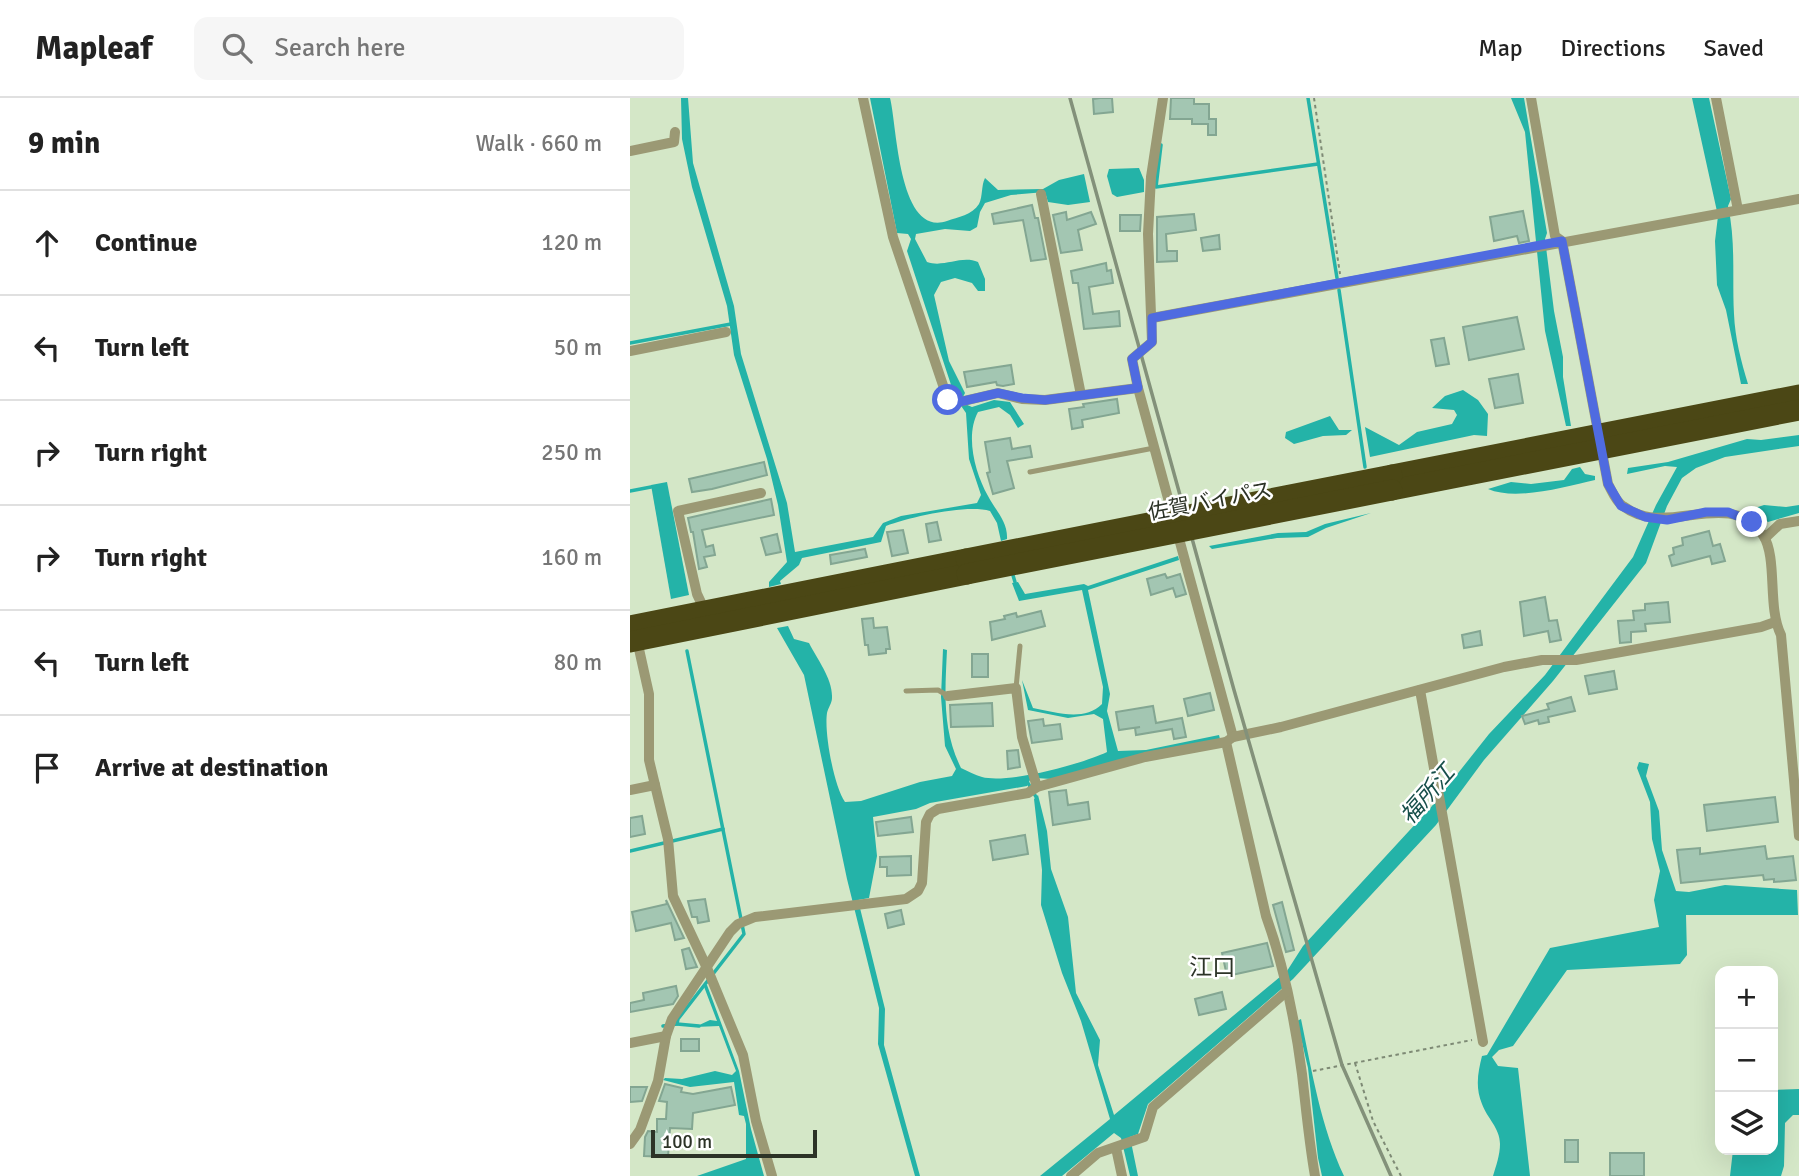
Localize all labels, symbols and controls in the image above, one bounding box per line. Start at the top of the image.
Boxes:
search box [194,17,684,80]
text: Mapleaf [35,28,152,69]
icon: search [218,29,256,67]
text: Search here [274,32,406,64]
text: Map [1478,33,1523,63]
text: Directions [1561,33,1666,63]
text: Saved [1704,33,1764,63]
text: 9 min [28,125,100,162]
text: Walk · 660 m [476,129,602,158]
icon: ahead [28,224,66,262]
text: Continue [95,227,197,259]
text: 120 m [541,228,602,257]
icon: left [28,329,66,367]
text: Turn left [95,332,189,364]
text: 50 m [554,333,602,362]
route start [932,384,963,415]
icon: right [28,434,66,472]
text: Turn right [95,437,207,469]
text: 250 m [541,438,602,467]
street label: 佐賀バイパス [1146,476,1274,526]
route end [1736,506,1767,537]
icon: right [28,539,66,577]
text: Turn right [95,542,207,574]
text: 160 m [541,543,602,572]
icon: left [28,644,66,682]
text: Turn left [95,647,189,679]
text: 80 m [554,648,602,677]
icon: arrive [28,749,66,787]
text: Arrive at destination [95,752,328,784]
water label: 福所江 [1394,757,1463,830]
district label: 江口 [1189,953,1235,982]
map controls [1715,966,1778,1155]
button: + [1715,966,1778,1029]
button: − [1715,1029,1778,1092]
button: layers [1715,1092,1778,1155]
scale bar [651,1127,817,1159]
text: 100 m [662,1130,712,1154]

